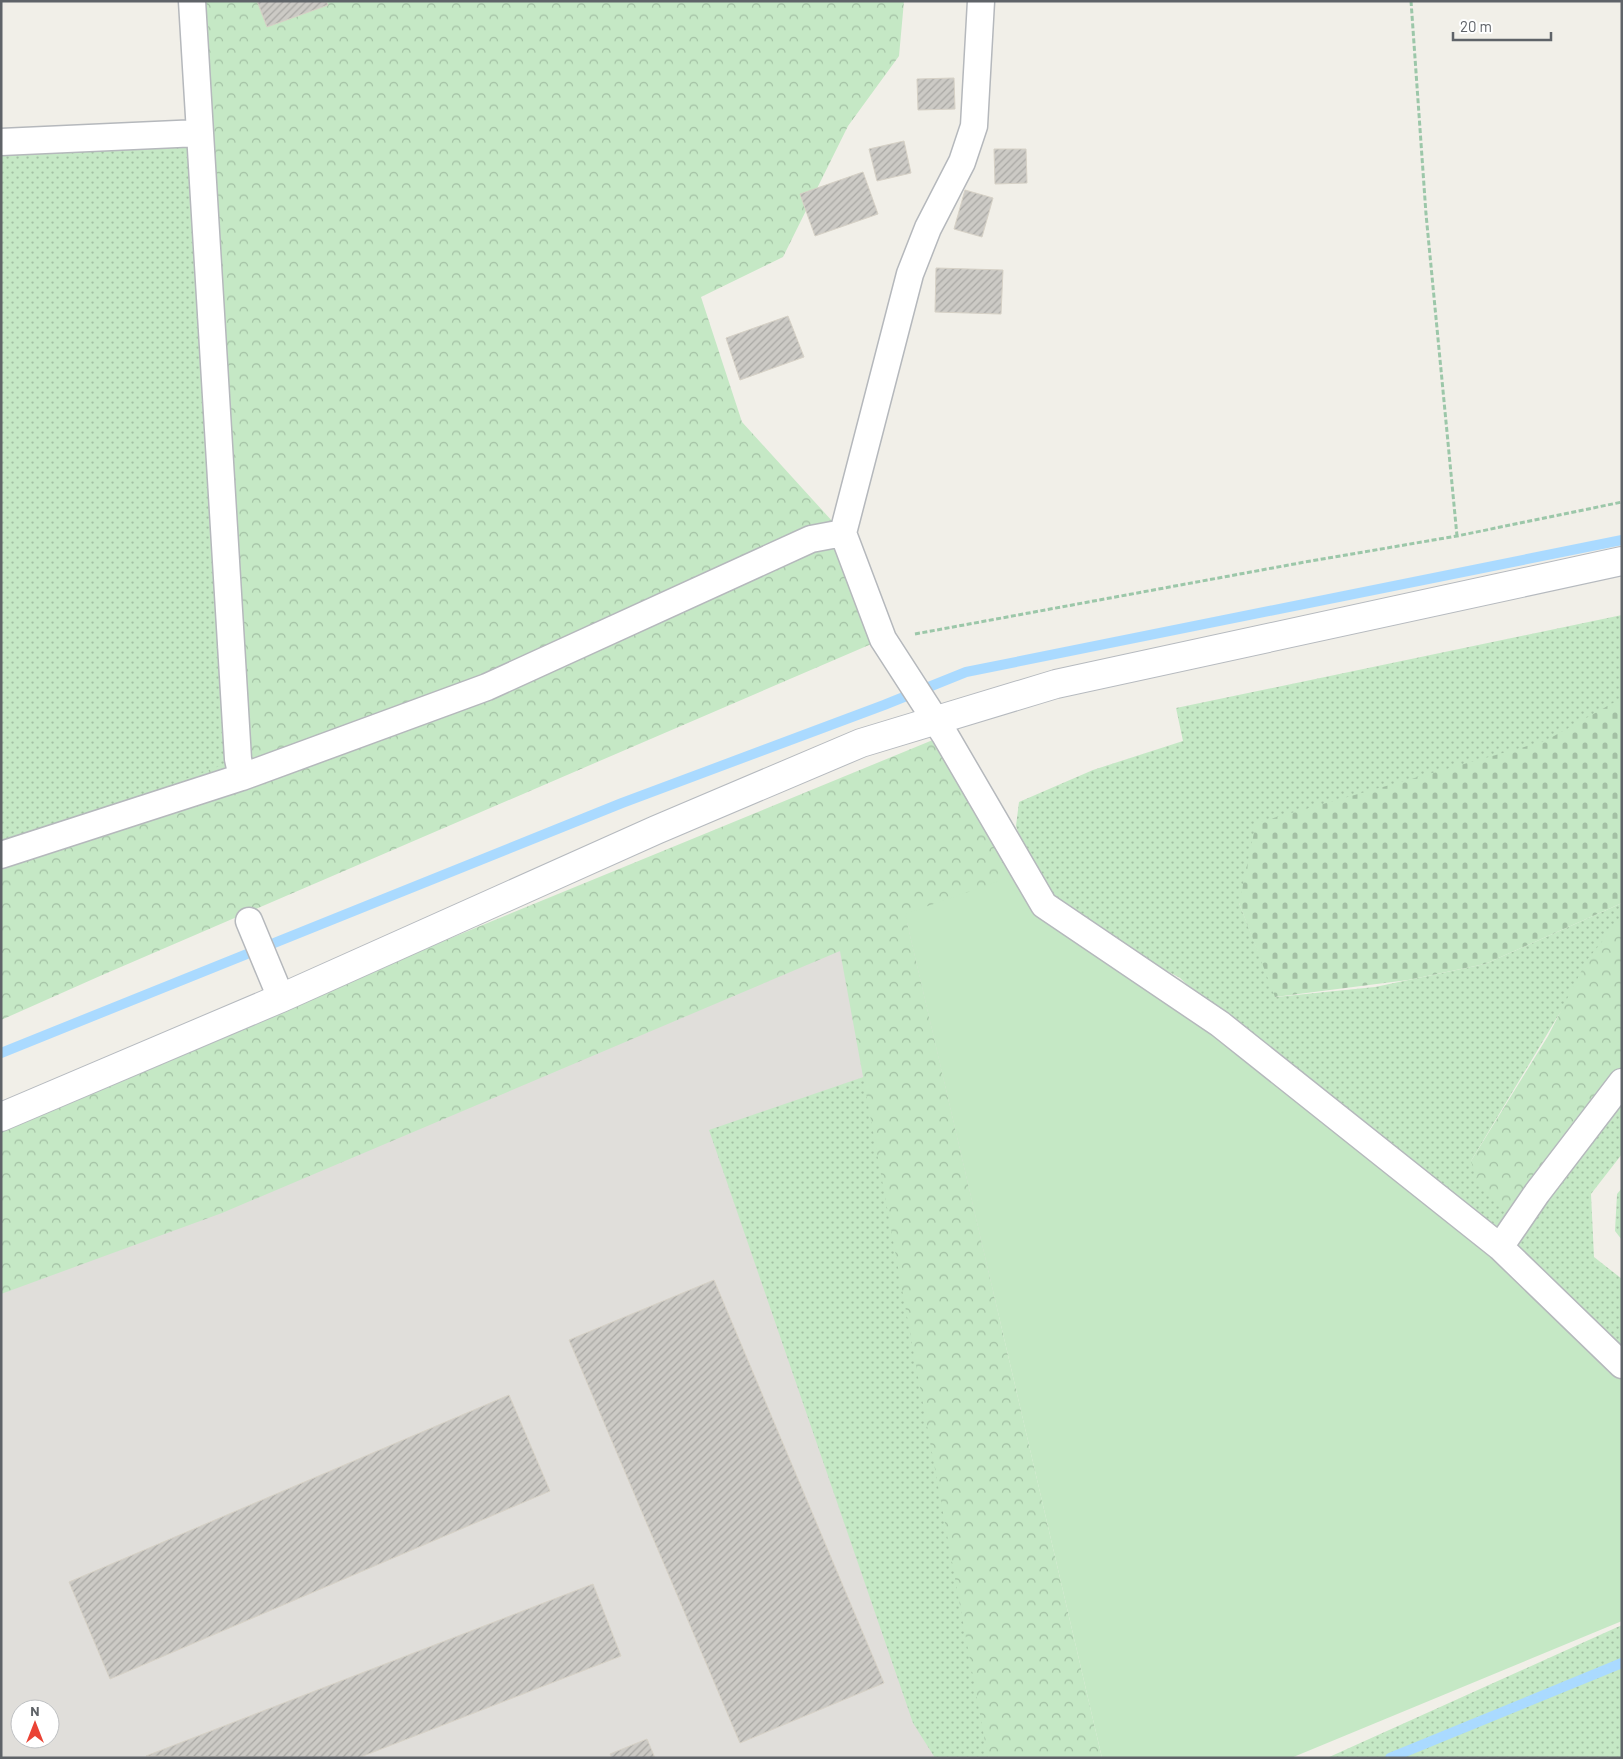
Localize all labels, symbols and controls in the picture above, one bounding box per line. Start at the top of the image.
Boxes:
scale bar [1453,10,1550,42]
text: 20 m [1460,17,1492,35]
north arrow [10,1699,60,1749]
text: N [30,1702,40,1719]

